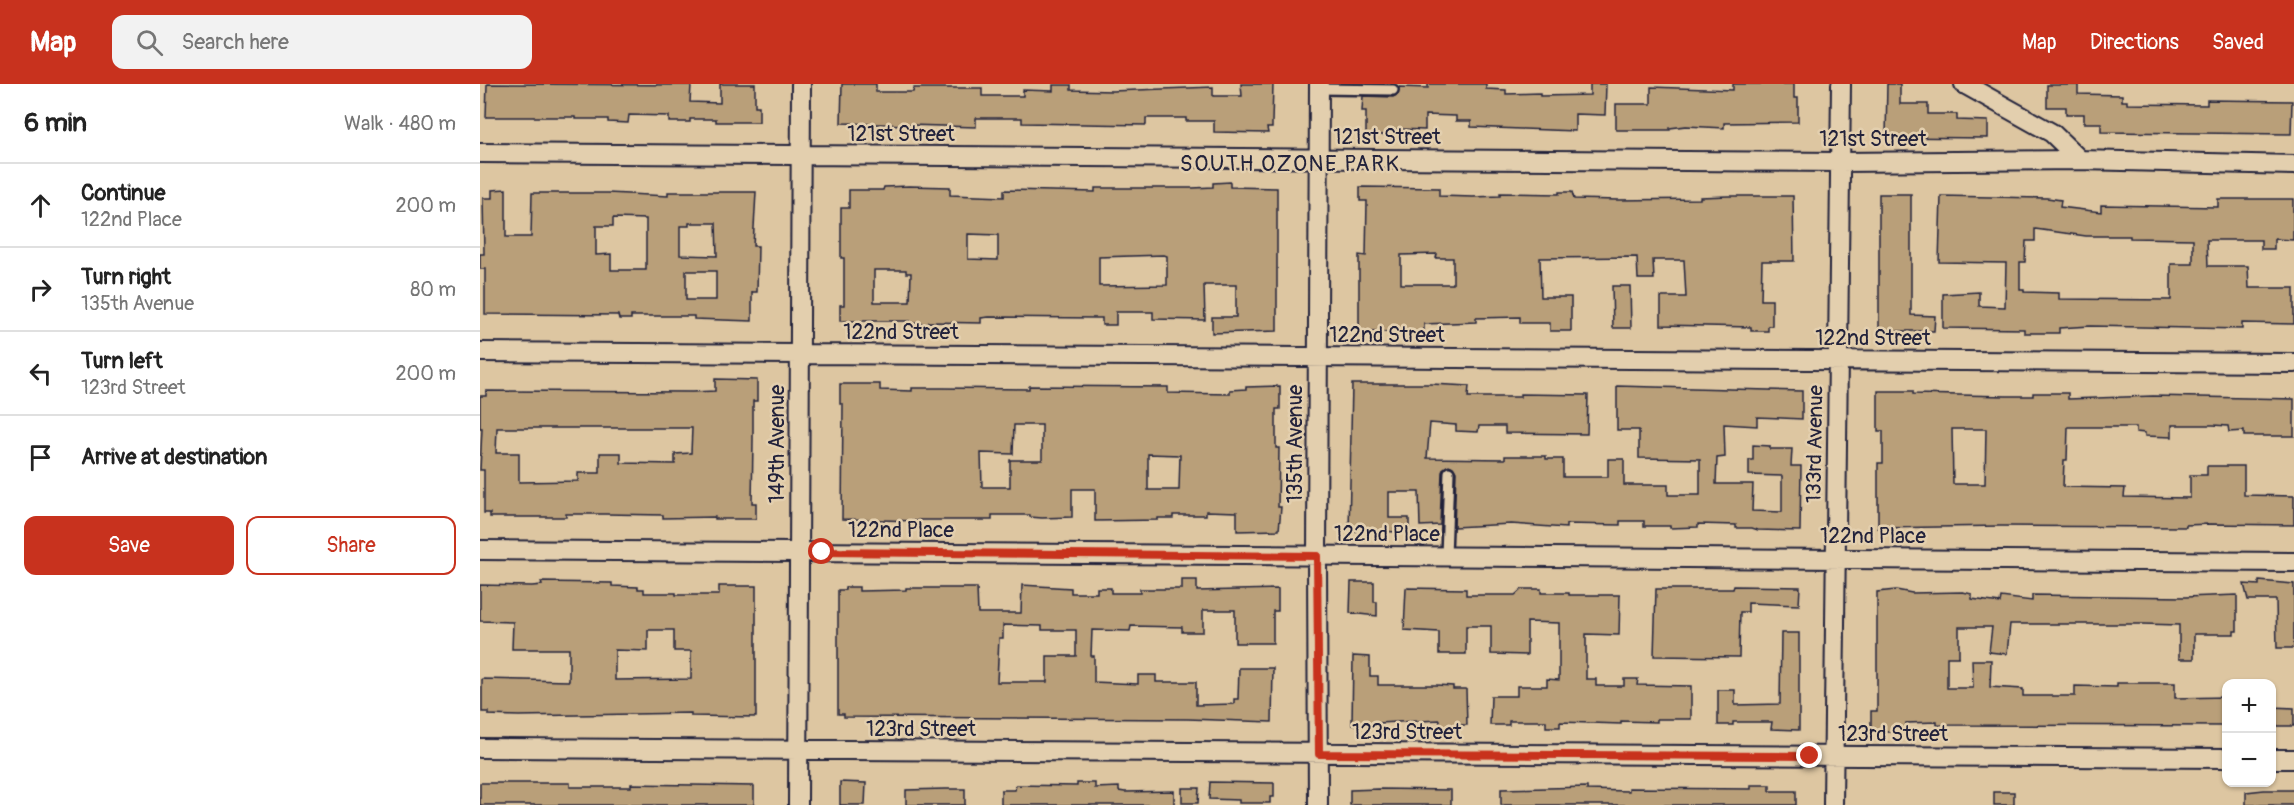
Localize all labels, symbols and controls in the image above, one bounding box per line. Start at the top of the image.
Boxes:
search box [112,15,532,69]
text: Map [30,25,76,60]
icon: search [133,26,166,59]
text: Search here [181,28,289,56]
text: Map [2022,29,2057,56]
text: Directions [2090,29,2179,56]
text: Saved [2212,29,2264,56]
text: 6 min [24,107,87,139]
text: Walk · 480 m [344,111,456,136]
street label: 121st Street [847,121,955,148]
street label: 121st Street [1333,124,1441,151]
street label: 121st Street [1819,126,1927,153]
district label: SOUTH OZONE PARK [1180,150,1400,178]
text: Continue [81,179,165,207]
icon: ahead [24,189,57,222]
text: 200 m [395,193,456,218]
text: 122nd Place [81,207,182,232]
text: Turn right [81,263,171,291]
icon: right [24,273,57,306]
text: 80 m [410,277,456,302]
text: 135th Avenue [81,291,194,316]
street label: 122nd Street [843,319,959,346]
street label: 122nd Street [1329,322,1445,349]
street label: 122nd Street [1815,325,1931,352]
text: Turn left [81,347,163,375]
icon: left [24,357,57,390]
text: 200 m [395,361,456,386]
text: 123rd Street [81,375,186,400]
street label: 149th Avenue [764,384,791,503]
street label: 135th Avenue [1282,384,1309,503]
street label: 133rd Avenue [1800,384,1830,503]
icon: arrive [24,441,57,474]
text: Arrive at destination [81,443,267,471]
button: Save [24,516,234,575]
button: Share [246,516,456,575]
street label: 122nd Place [848,517,955,544]
street label: 122nd Place [1334,521,1441,548]
street label: 122nd Place [1820,523,1927,550]
route start [808,538,834,564]
map controls [2222,679,2276,787]
button: + [2222,679,2276,733]
street label: 123rd Street [866,716,976,743]
street label: 123rd Street [1352,719,1462,746]
street label: 123rd Street [1838,721,1948,748]
button: − [2222,733,2276,787]
route end [1796,742,1822,768]

